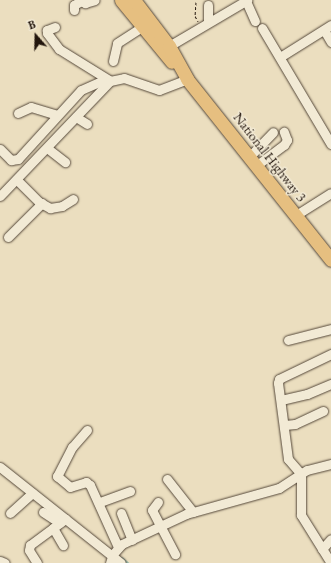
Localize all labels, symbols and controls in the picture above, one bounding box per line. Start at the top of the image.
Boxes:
north arrow [16,16,56,56]
text: B [26,17,38,32]
street label: National Highway 3 [230,109,310,205]

